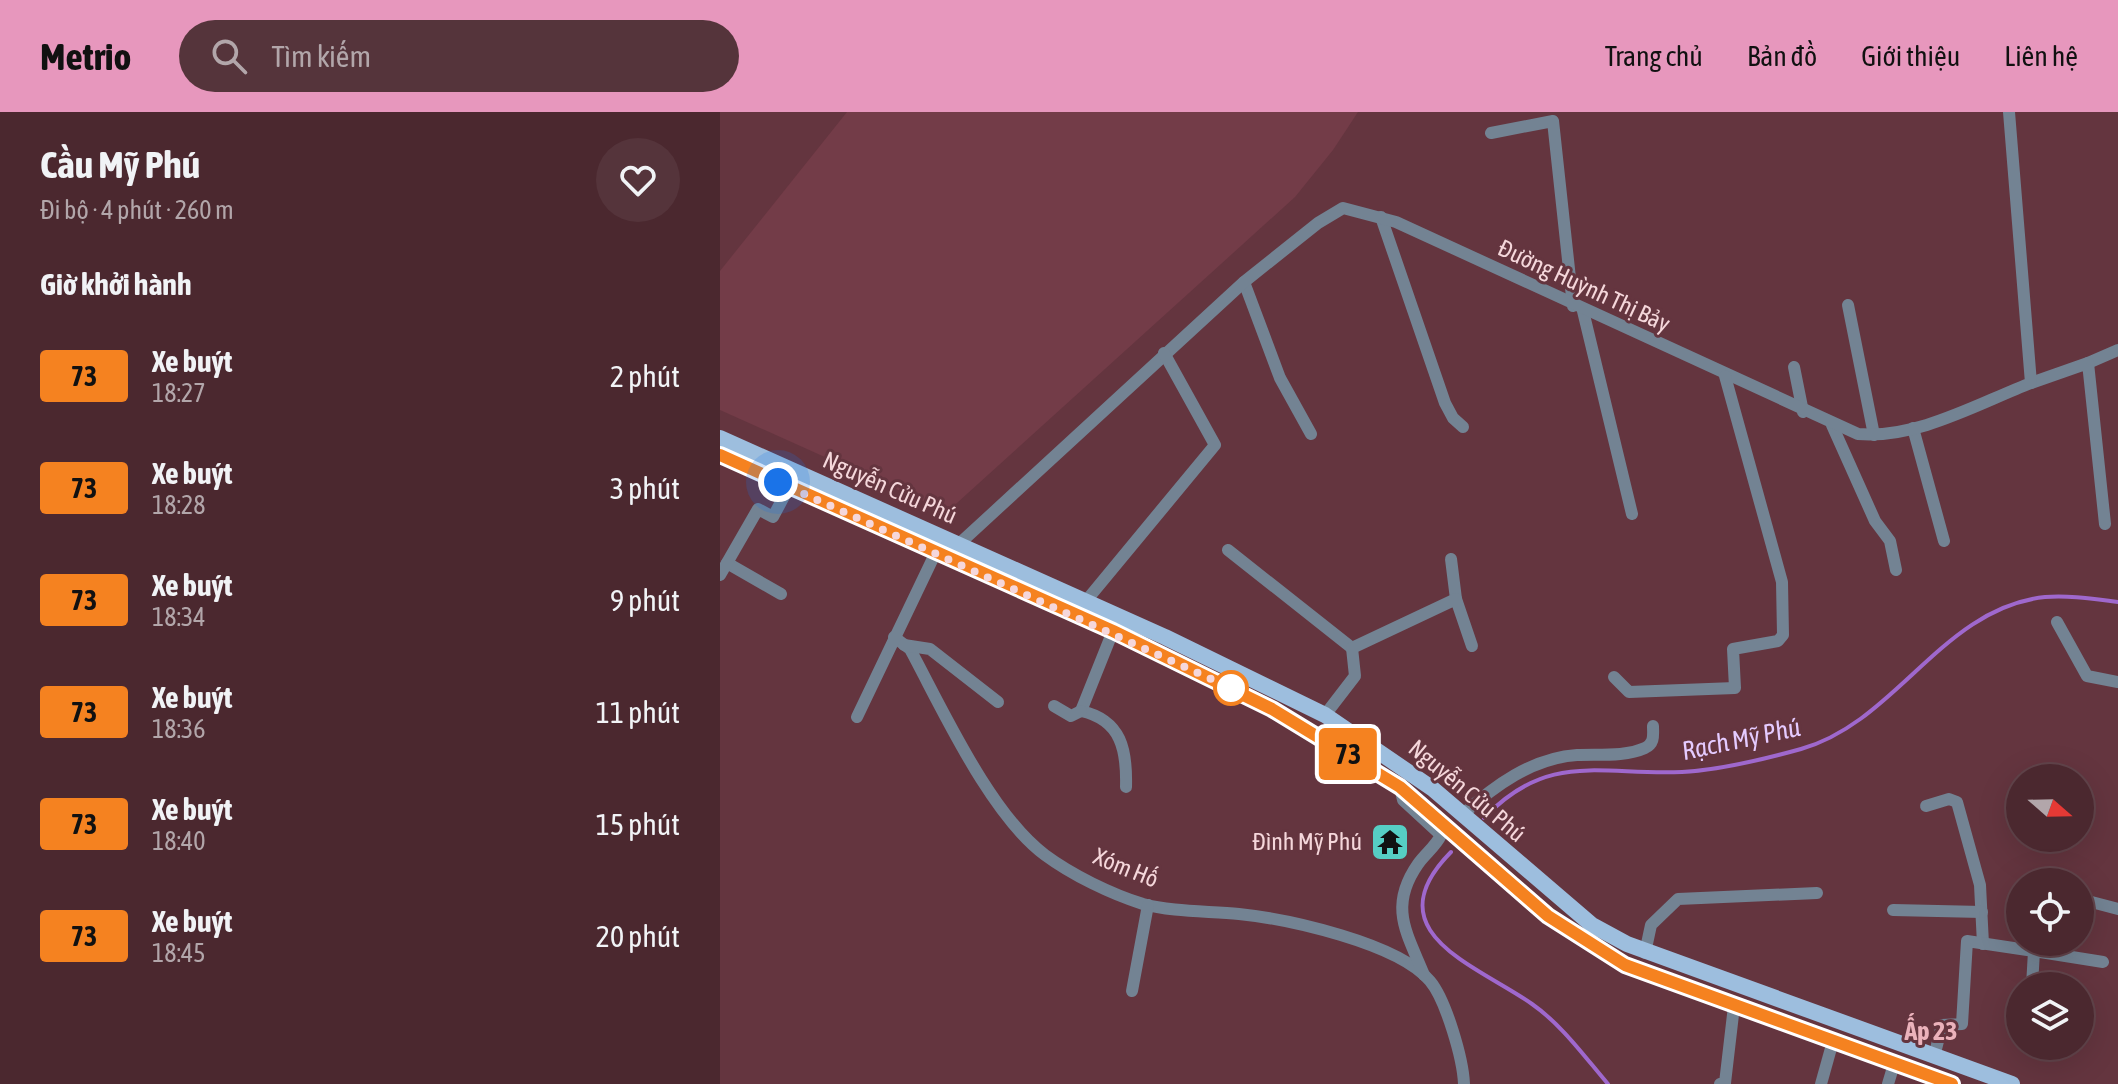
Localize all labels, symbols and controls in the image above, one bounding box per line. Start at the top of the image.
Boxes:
search box [179,20,739,92]
icon: search [207,34,251,78]
text: Metrio [40,35,131,78]
text: Tìm kiếm [271,39,371,73]
text: Trang chủ [1605,40,1703,72]
text: Bản đồ [1747,40,1817,72]
text: Giới thiệu [1861,40,1960,72]
text: Liên hệ [2004,40,2078,72]
button: heart [596,138,680,222]
text: Cầu Mỹ Phú [40,143,200,186]
text: Đi bộ · 4 phút · 260 m [40,195,234,225]
street label: Đường Huỳnh Thị Bảy [1494,234,1675,337]
text: Giờ khởi hành [40,267,191,301]
text: Xe buýt [152,344,233,378]
text: 2 phút [610,359,680,393]
text: 73 [71,360,97,392]
text: 18:27 [152,378,206,408]
street label: Nguyễn Cửu Phú [819,446,961,529]
text: Xe buýt [152,456,233,490]
your location [758,462,798,502]
text: 3 phút [610,471,680,505]
text: 73 [71,472,97,504]
text: 18:28 [152,490,206,520]
text: Xe buýt [152,568,233,602]
text: 9 phút [610,583,680,617]
text: 73 [71,584,97,616]
text: 18:34 [152,602,206,632]
unlabelled marker [1214,671,1248,705]
text: Xe buýt [152,680,233,714]
text: 11 phút [596,695,680,729]
text: 73 [71,696,97,728]
water label: Rạch Mỹ Phú [1679,712,1803,766]
text: 18:36 [152,714,206,744]
line badge: 73 [1312,728,1384,780]
street label: Nguyễn Cửu Phú [1404,734,1531,847]
text: 73 [1335,738,1361,770]
north arrow [2006,764,2094,852]
map controls [2006,764,2094,1060]
text: Xe buýt [152,792,233,826]
text: 15 phút [596,807,680,841]
text: 73 [71,808,97,840]
temple icon: Đình Mỹ Phú [1369,821,1411,863]
text: 18:40 [152,826,206,856]
place label: Đình Mỹ Phú [1252,828,1362,855]
street label: Xóm Hố [1090,842,1163,893]
button: locate [2006,868,2094,956]
text: Xe buýt [152,904,233,938]
text: 20 phút [596,919,680,953]
text: 73 [71,920,97,952]
text: 18:45 [152,938,206,968]
button: layers [2006,972,2094,1060]
district label: Ấp 23 [1903,1013,1958,1046]

